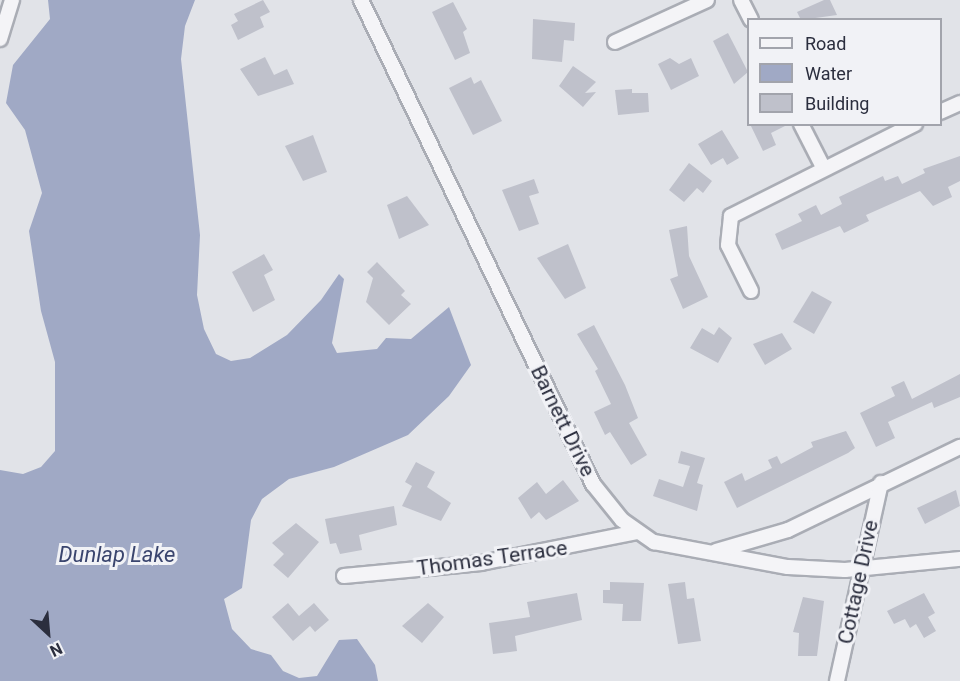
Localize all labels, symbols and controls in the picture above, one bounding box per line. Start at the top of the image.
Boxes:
legend [747,18,942,126]
text: Road [805,33,846,54]
text: Water [805,63,852,84]
text: Building [805,93,869,114]
street label: Barnett Drive [525,361,601,481]
street label: Cottage Drive [833,518,883,646]
street label: Thomas Terrace [415,535,569,581]
water label: Dunlap Lake [59,542,175,568]
north arrow [18,603,78,663]
text: N [47,639,65,661]

